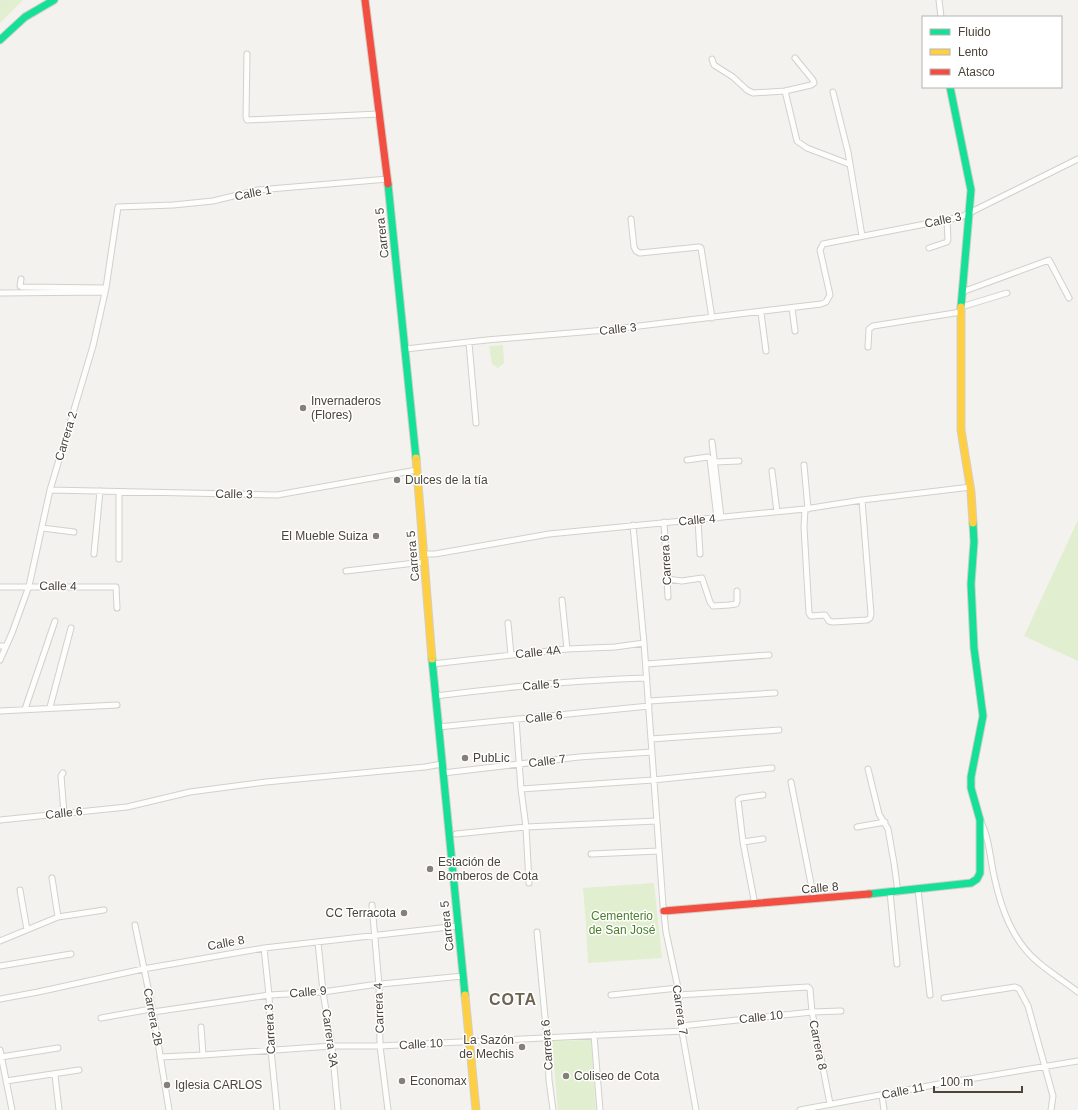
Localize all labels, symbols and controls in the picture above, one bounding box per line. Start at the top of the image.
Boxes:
legend [922,16,1062,88]
text: Fluido [958,25,991,39]
text: Lento [958,45,988,59]
text: Atasco [958,65,995,79]
street label: Calle 1 [233,183,273,203]
street label: Carrera 5 [372,207,392,259]
street label: Calle 3 [923,209,963,231]
street label: Calle 3 [599,320,638,338]
place label: Invernaderos (Flores) [311,394,381,422]
marker: Invernaderos (Flores) [298,403,308,413]
street label: Carrera 2 [52,409,80,462]
place label: Dulces de la tía [405,473,488,487]
marker: Dulces de la tía [392,475,402,485]
street label: Calle 3 [215,487,253,501]
street label: Calle 4 [678,511,717,529]
place label: El Mueble Suiza [281,529,368,543]
street label: Carrera 5 [404,530,422,582]
marker: El Mueble Suiza [371,531,381,541]
street label: Carrera 6 [658,534,674,586]
street label: Calle 4 [39,579,77,593]
street label: Calle 4A [515,643,561,661]
street label: Calle 5 [522,676,561,694]
street label: Calle 6 [525,708,564,726]
place label: PubLic [473,751,510,765]
street label: Calle 7 [528,752,567,770]
marker: PubLic [460,753,470,763]
street label: Calle 6 [45,804,84,822]
place label: Estación de Bomberos de Cota [438,855,538,883]
marker: Estación de Bomberos de Cota [425,864,435,874]
street label: Calle 8 [801,879,840,897]
street label: Carrera 5 [437,900,457,952]
place label: CC Terracota [326,906,396,920]
marker: CC Terracota [399,908,409,918]
park label: Cementerio de San José [589,909,656,937]
street label: Calle 8 [206,933,246,953]
street label: Carrera 4 [371,982,387,1034]
street label: Calle 9 [289,983,328,1001]
street label: Carrera 7 [670,984,691,1036]
street label: Carrera 2B [141,987,165,1047]
district label: COTA [489,991,537,1008]
street label: Carrera 3 [262,1003,278,1055]
street label: Carrera 3A [319,1008,341,1068]
street label: Calle 10 [738,1008,784,1026]
street label: Carrera 6 [538,1019,556,1071]
street label: Carrera 8 [806,1019,830,1072]
place label: La Sazón de Mechis [459,1033,514,1061]
street label: Calle 10 [399,1036,444,1052]
marker: La Sazón de Mechis [517,1042,527,1052]
scale bar [934,1068,1022,1094]
place label: Coliseo de Cota [574,1069,660,1083]
marker: Coliseo de Cota [561,1071,571,1081]
place label: Economax [410,1074,467,1088]
text: 100 m [940,1075,973,1089]
marker: Economax [397,1076,407,1086]
place label: Iglesia CARLOS [175,1078,262,1092]
marker: Iglesia CARLOS [162,1080,172,1090]
street label: Calle 11 [880,1080,926,1102]

